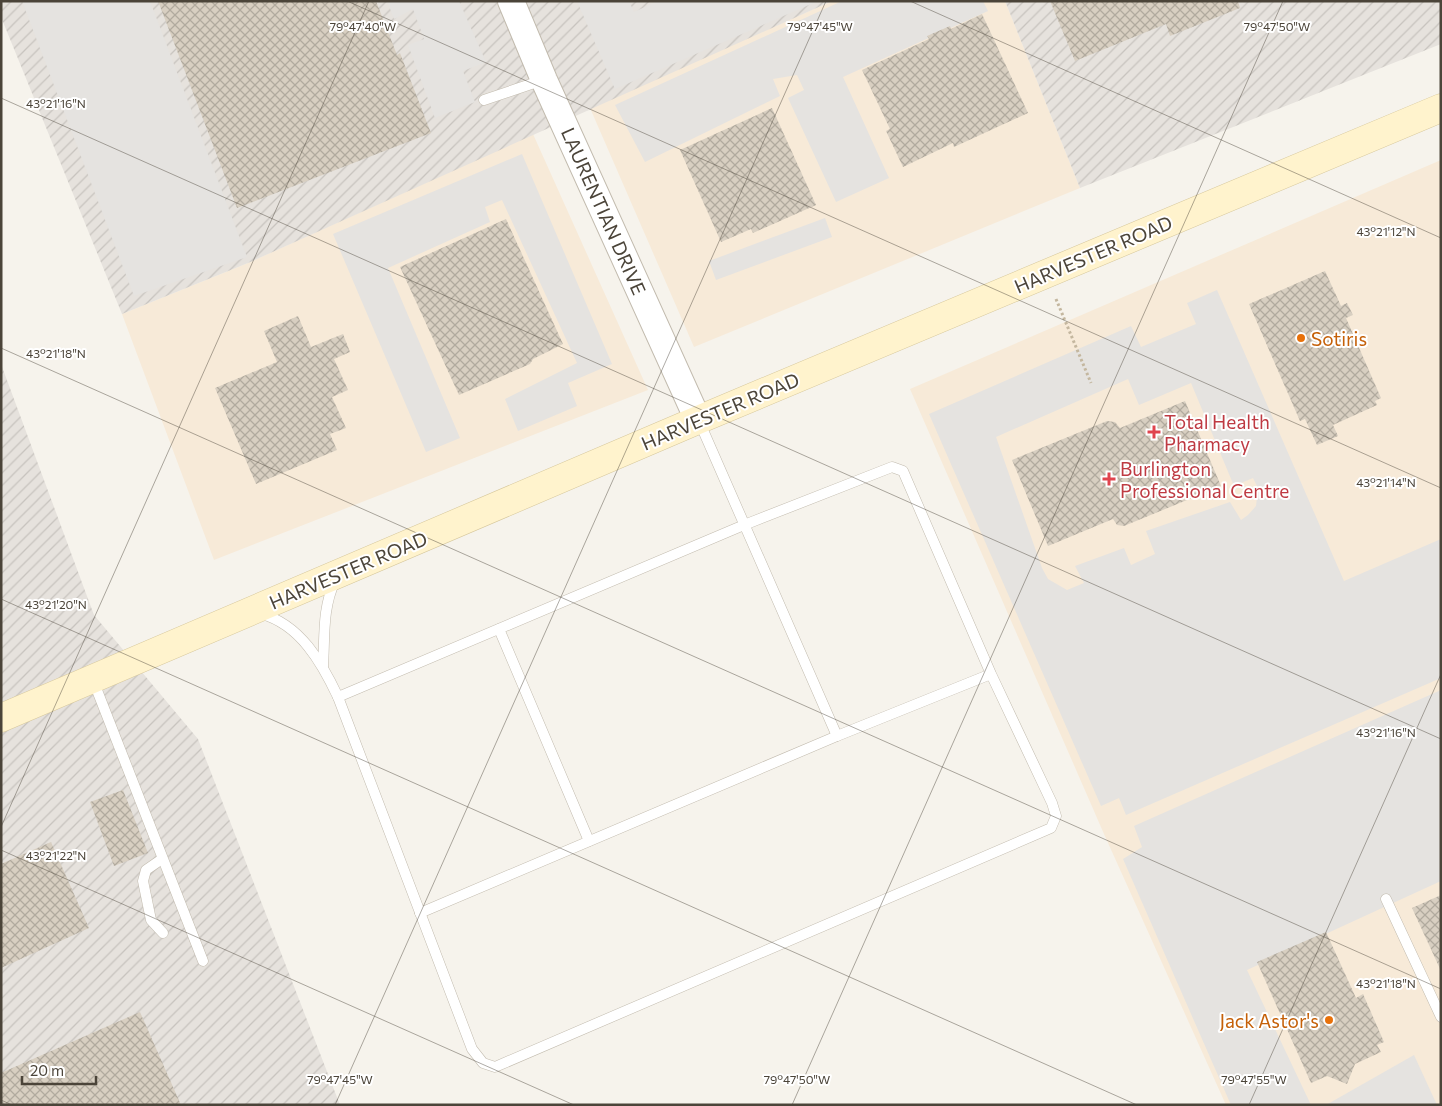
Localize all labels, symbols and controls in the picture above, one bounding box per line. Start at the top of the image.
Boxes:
text: 79°47'40"W [330,19,396,33]
text: 79°47'45"W [787,19,853,33]
text: 79°47'50"W [1244,19,1310,33]
text: 43°21'16"N [26,96,86,110]
street label: LAURENTIAN DRIVE [557,124,651,298]
street label: HARVESTER ROAD [1011,210,1175,298]
text: 43°21'12"N [1356,224,1416,238]
place label: Sotiris [1311,327,1367,350]
marker: Sotiris [1295,332,1307,344]
text: 43°21'18"N [26,346,86,360]
street label: HARVESTER ROAD [638,367,802,455]
place label: Total Health Pharmacy [1164,410,1270,455]
marker: Total Health Pharmacy [1148,426,1160,438]
place label: Burlington Professional Centre [1120,457,1289,502]
marker: Burlington Professional Centre [1102,472,1116,486]
text: 43°21'14"N [1356,475,1416,489]
street label: HARVESTER ROAD [266,526,430,614]
text: 43°21'20"N [25,597,87,611]
text: 43°21'16"N [1356,725,1416,739]
text: 43°21'22"N [26,848,86,862]
text: 43°21'18"N [1356,976,1416,990]
place label: Jack Astor's [1219,1009,1319,1032]
marker: Jack Astor's [1323,1014,1335,1026]
scale bar [22,1054,96,1086]
text: 20 m [30,1061,64,1079]
text: 79°47'45"W [307,1072,373,1086]
text: 79°47'50"W [764,1072,830,1086]
text: 79°47'55"W [1221,1072,1287,1086]

